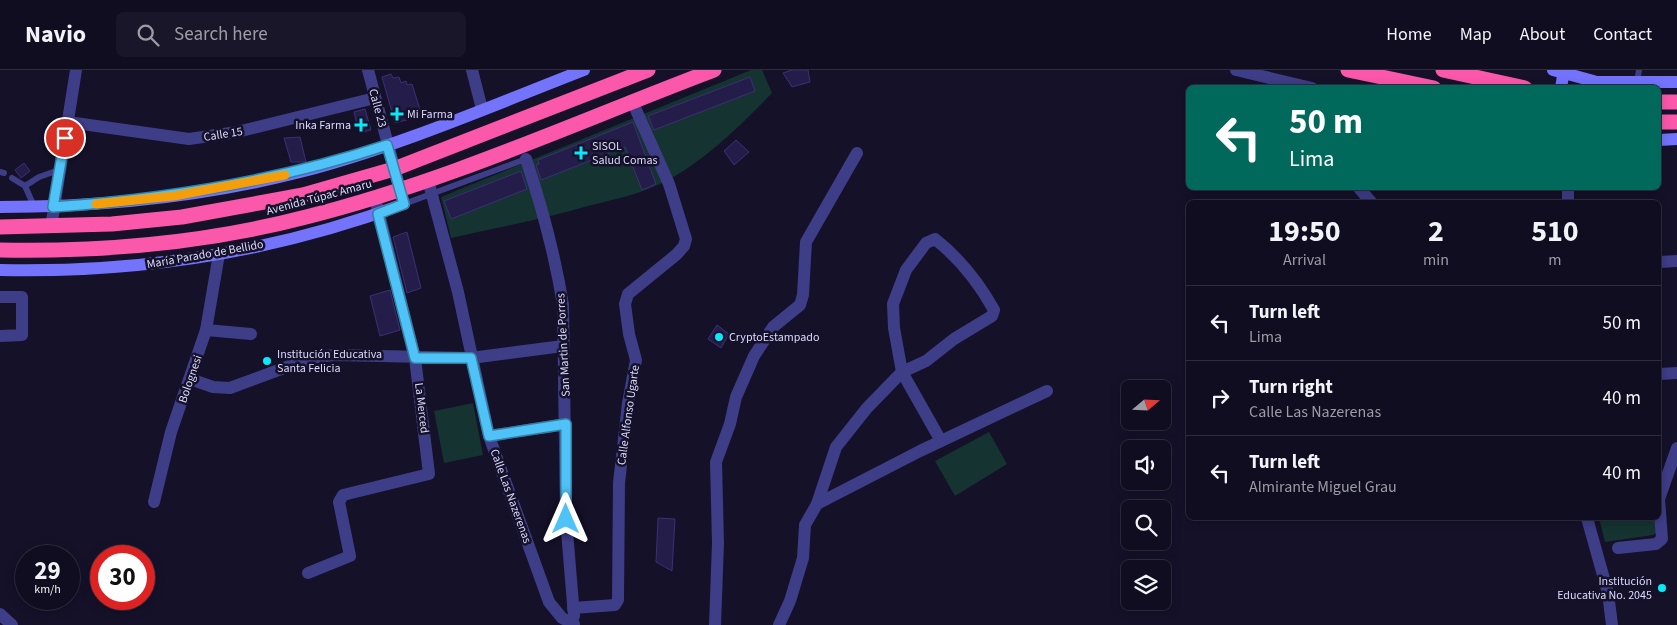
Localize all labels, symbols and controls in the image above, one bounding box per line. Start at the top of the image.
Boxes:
search box [116,12,466,57]
text: Navio [25,17,86,52]
icon: search [134,21,162,49]
text: Search here [174,21,268,48]
text: Home [1386,22,1432,47]
text: Map [1460,22,1492,47]
text: About [1520,22,1565,47]
text: Contact [1593,22,1652,47]
street label: Calle 23 [364,87,391,129]
text: 50 m [1289,97,1363,147]
icon: left [1206,105,1271,170]
place label: Mi Farma [407,106,453,123]
marker: Mi Farma [391,108,403,120]
pin [44,117,86,159]
place label: Inka Farma [295,117,351,134]
marker: Inka Farma [355,119,367,131]
street label: Calle 15 [202,123,244,146]
icon: arrive [51,124,79,152]
place label: SISOL Salud Comas [592,138,658,169]
text: Lima [1289,143,1334,175]
marker: SISOL Salud Comas [574,146,588,160]
street label: Avenida Túpac Amaru [264,175,374,220]
text: 19:50 [1268,210,1341,253]
text: 2 [1428,210,1444,253]
text: 510 [1531,210,1579,253]
street label: María Parado de Bellido [145,236,265,273]
text: Arrival [1283,249,1326,271]
text: min [1423,249,1449,271]
text: m [1548,249,1562,271]
street label: San Martin de Porres [552,293,575,397]
text: Turn left [1249,299,1320,326]
icon: left [1206,309,1234,337]
text: 50 m [1603,310,1641,337]
text: Lima [1249,326,1282,348]
place label: CryptoEstampado [729,329,819,346]
marker: CryptoEstampado [713,331,725,343]
place label: Institución Educativa Santa Felicia [277,346,382,377]
street label: Bolognesi [174,353,207,405]
marker: Institución Educativa Santa Felicia [261,355,273,367]
street label: Calle Alfonso Ugarte [613,364,644,466]
text: Turn right [1249,374,1333,401]
north arrow [1121,380,1171,430]
map controls [1121,380,1171,610]
street label: La Merced [410,382,433,434]
icon: right [1206,384,1234,412]
text: 40 m [1603,385,1641,412]
text: Calle Las Nazerenas [1249,401,1381,423]
button: sound [1121,440,1171,490]
street label: Calle Las Nazerenas [486,447,535,546]
text: Turn left [1249,449,1320,476]
icon: left [1206,459,1234,487]
text: 40 m [1603,460,1641,487]
text: Almirante Miguel Grau [1249,476,1397,498]
position arrow [539,492,591,544]
button: search [1121,500,1171,550]
speed limit sign: 30 [90,545,155,610]
text: 29 [34,553,61,589]
button: layers [1121,560,1171,610]
place label: Institución Educativa No. 2045 [1557,573,1652,604]
text: km/h [34,581,61,598]
marker: Institución Educativa No. 2045 [1656,582,1668,594]

